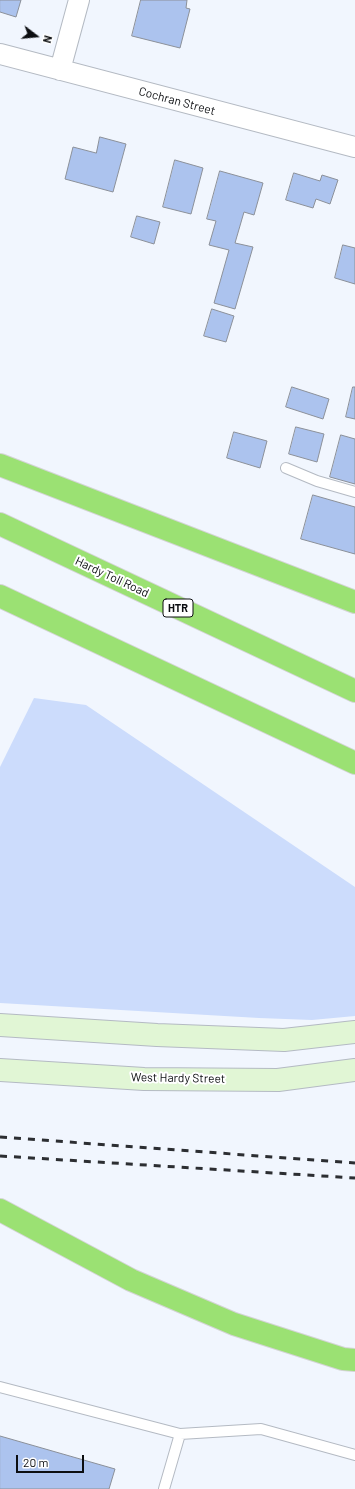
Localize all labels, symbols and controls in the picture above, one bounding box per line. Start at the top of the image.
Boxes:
north arrow [16,16,56,56]
text: N [41,34,55,45]
street label: Cochran Street [137,84,217,118]
street label: Hardy Toll Road [73,554,151,600]
road number: HTR [163,599,193,617]
street label: West Hardy Street [131,1070,225,1086]
scale bar [18,1447,86,1473]
text: 20 m [23,1455,49,1469]

